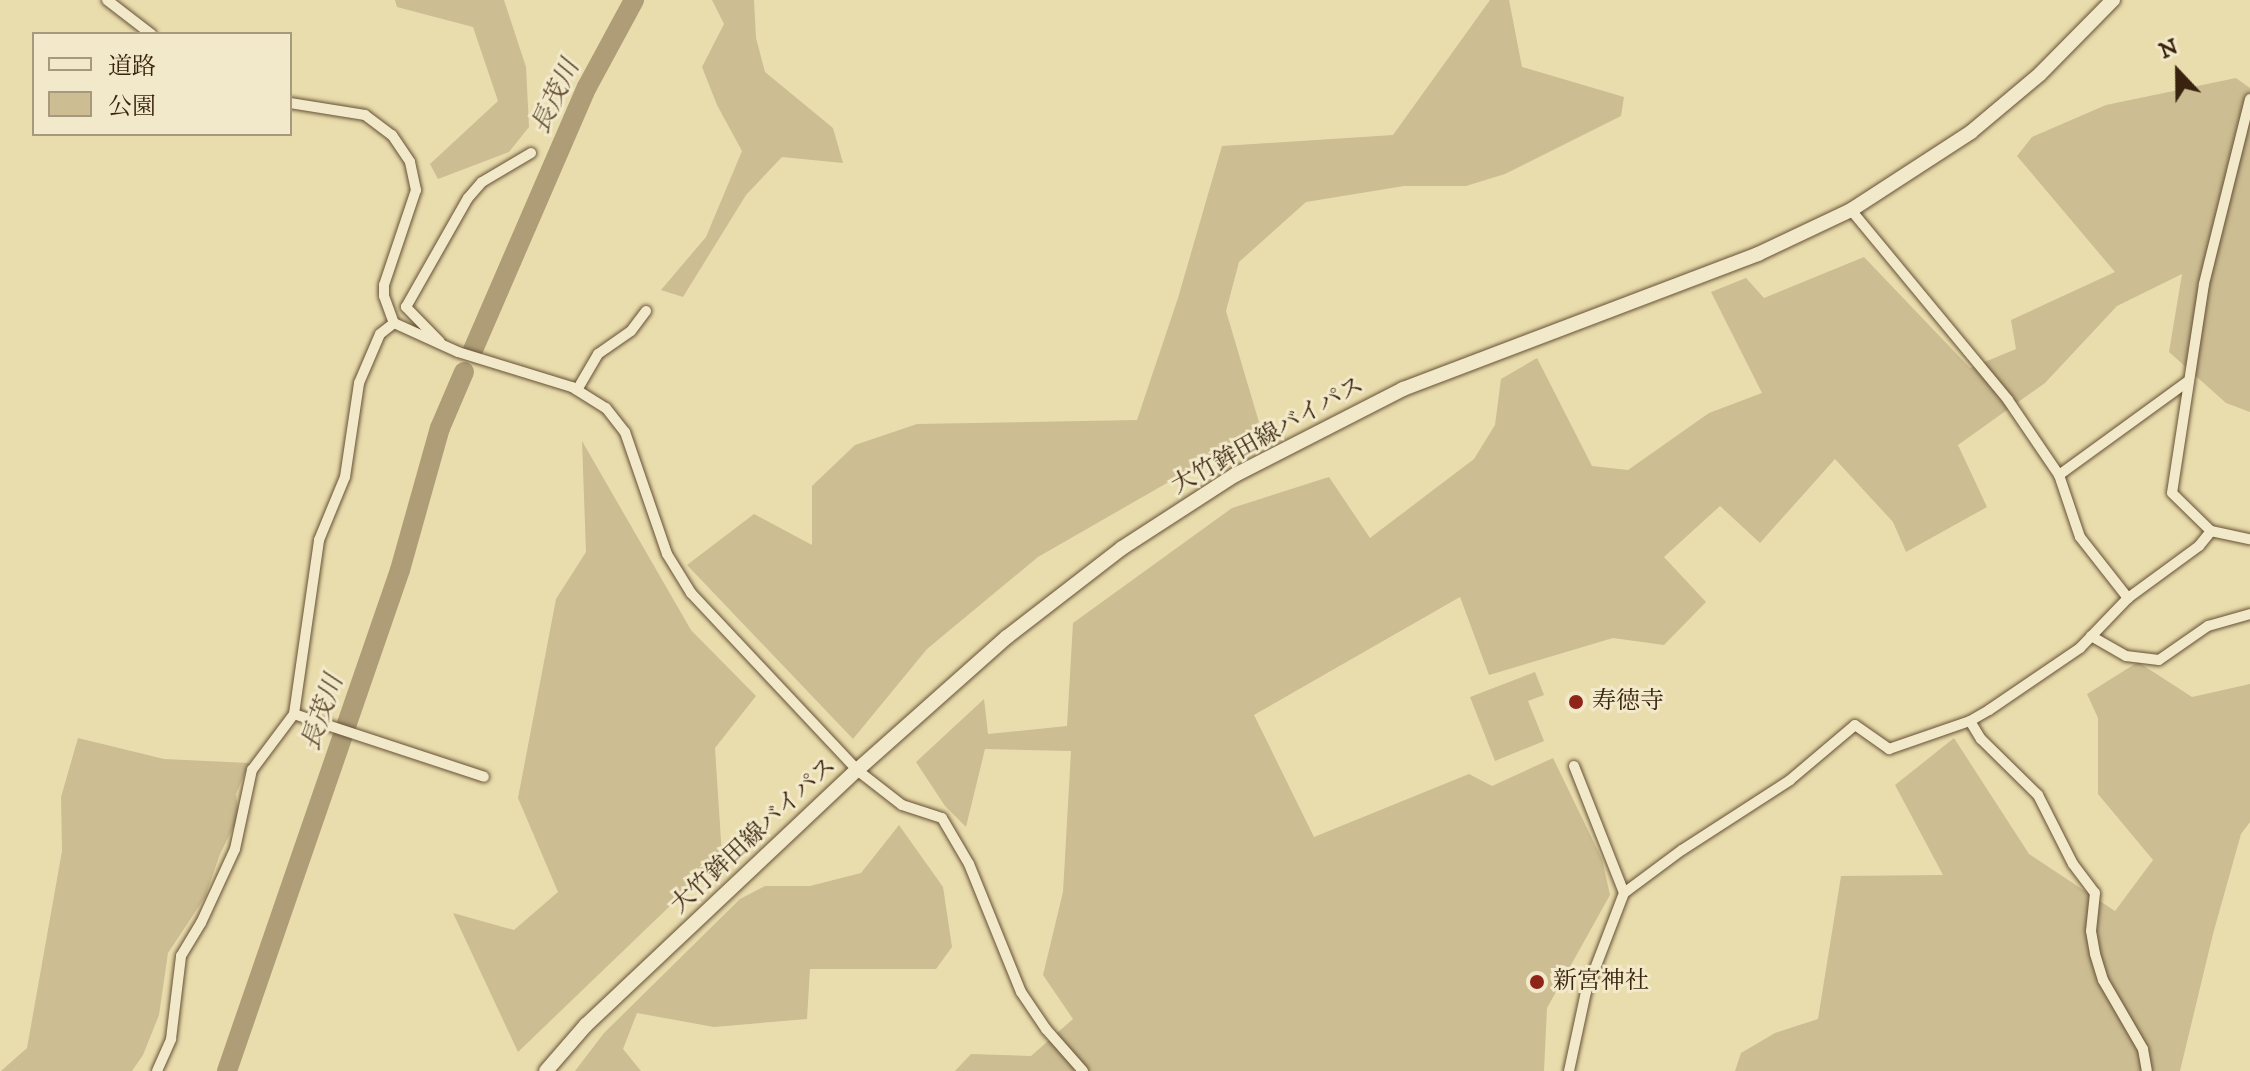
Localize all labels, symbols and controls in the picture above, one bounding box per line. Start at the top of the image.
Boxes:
legend [32,32,292,136]
north arrow [2138,32,2218,112]
text: N [2155,33,2182,65]
text: 道路 [108,52,156,82]
water label: 長茂川 [525,55,587,139]
text: 公園 [108,92,156,122]
street label: 大竹鉾田線バイパス [1167,371,1369,501]
water label: 長茂川 [296,671,350,755]
place label: 寿徳寺 [1592,688,1664,716]
marker: 寿徳寺 [1567,693,1585,711]
street label: 大竹鉾田線バイパス [665,752,843,920]
place label: 新宮神社 [1553,968,1649,996]
marker: 新宮神社 [1528,973,1546,991]

